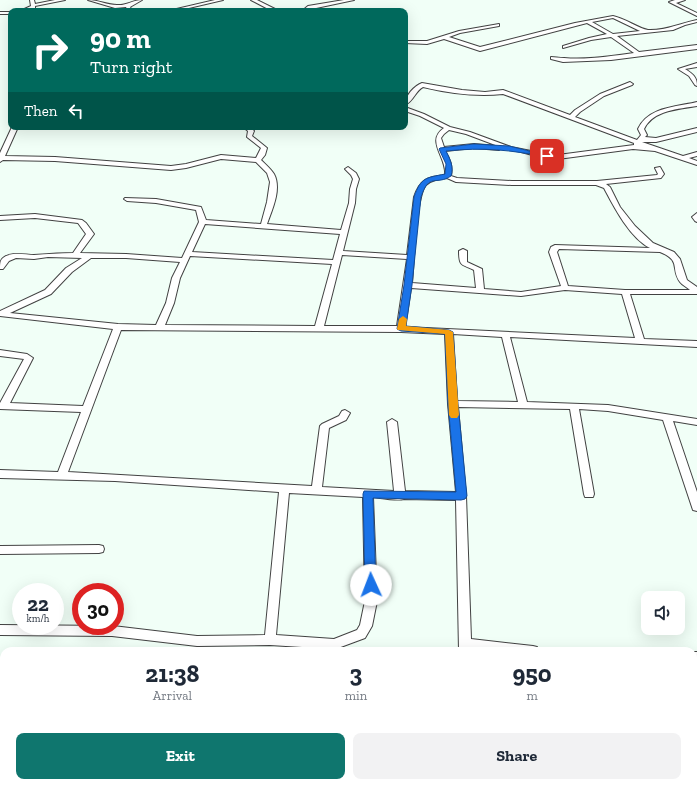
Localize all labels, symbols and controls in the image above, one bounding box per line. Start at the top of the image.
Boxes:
text: 90 m [90,22,151,55]
icon: right [24,24,76,76]
text: Turn right [90,56,172,78]
icon: left [65,100,87,122]
text: Then [24,102,57,120]
pin [530,139,564,173]
icon: arrive [536,145,558,167]
position arrow [350,564,392,606]
speed limit sign: 30 [72,583,124,635]
map controls [641,591,685,635]
button: sound [641,591,685,635]
text: 22 [27,592,49,616]
text: km/h [27,613,49,625]
text: 21:38 [145,659,200,688]
text: 3 [350,659,362,688]
text: 950 [512,659,552,688]
text: Arrival [153,688,192,703]
text: min [345,688,367,703]
text: m [526,688,538,703]
button: Exit [16,733,345,779]
button: Share [353,733,681,779]

